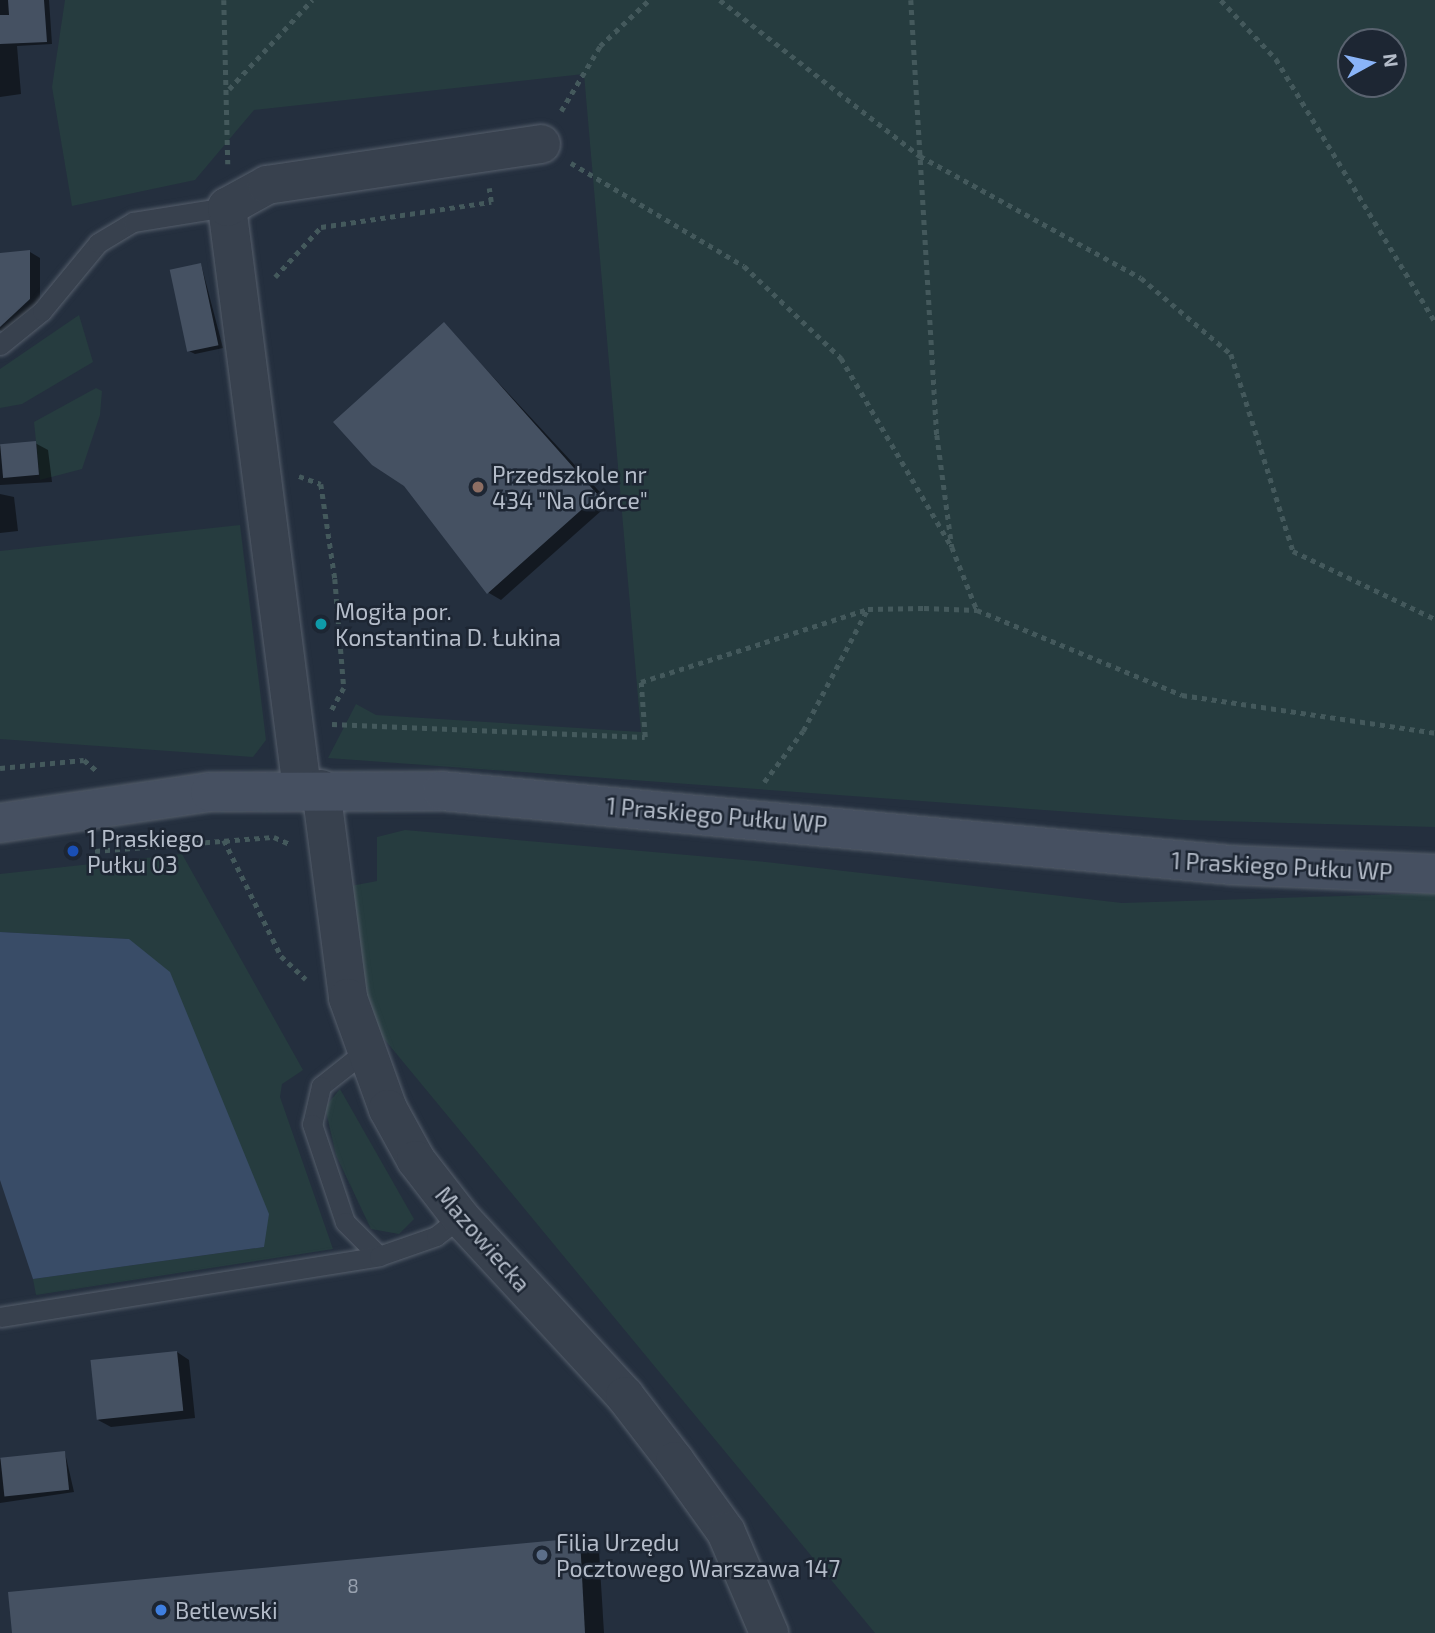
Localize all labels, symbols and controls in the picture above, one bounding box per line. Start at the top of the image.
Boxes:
north arrow [1337,28,1407,98]
text: N [1379,52,1404,69]
place label: Przedszkole nr 434 "Na Górce" [492,460,648,514]
marker: Przedszkole nr 434 "Na Górce" [470,479,486,495]
place label: Mogiła por. Konstantina D. Łukina [335,597,561,651]
marker: Mogiła por. Konstantina D. Łukina [313,616,329,632]
street label: 1 Praskiego Pułku WP [605,792,829,838]
place label: 1 Praskiego Pułku 03 [87,824,204,878]
marker: 1 Praskiego Pułku 03 [65,843,81,859]
street label: 1 Praskiego Pułku WP [1171,846,1393,886]
street label: Mazowiecka [430,1181,536,1297]
place label: Filia Urzędu Pocztowego Warszawa 147 [556,1528,841,1582]
marker: Filia Urzędu Pocztowego Warszawa 147 [534,1547,550,1563]
house number: 8 [347,1575,359,1597]
place label: Betlewski [175,1596,278,1624]
marker: Betlewski [153,1602,169,1618]

